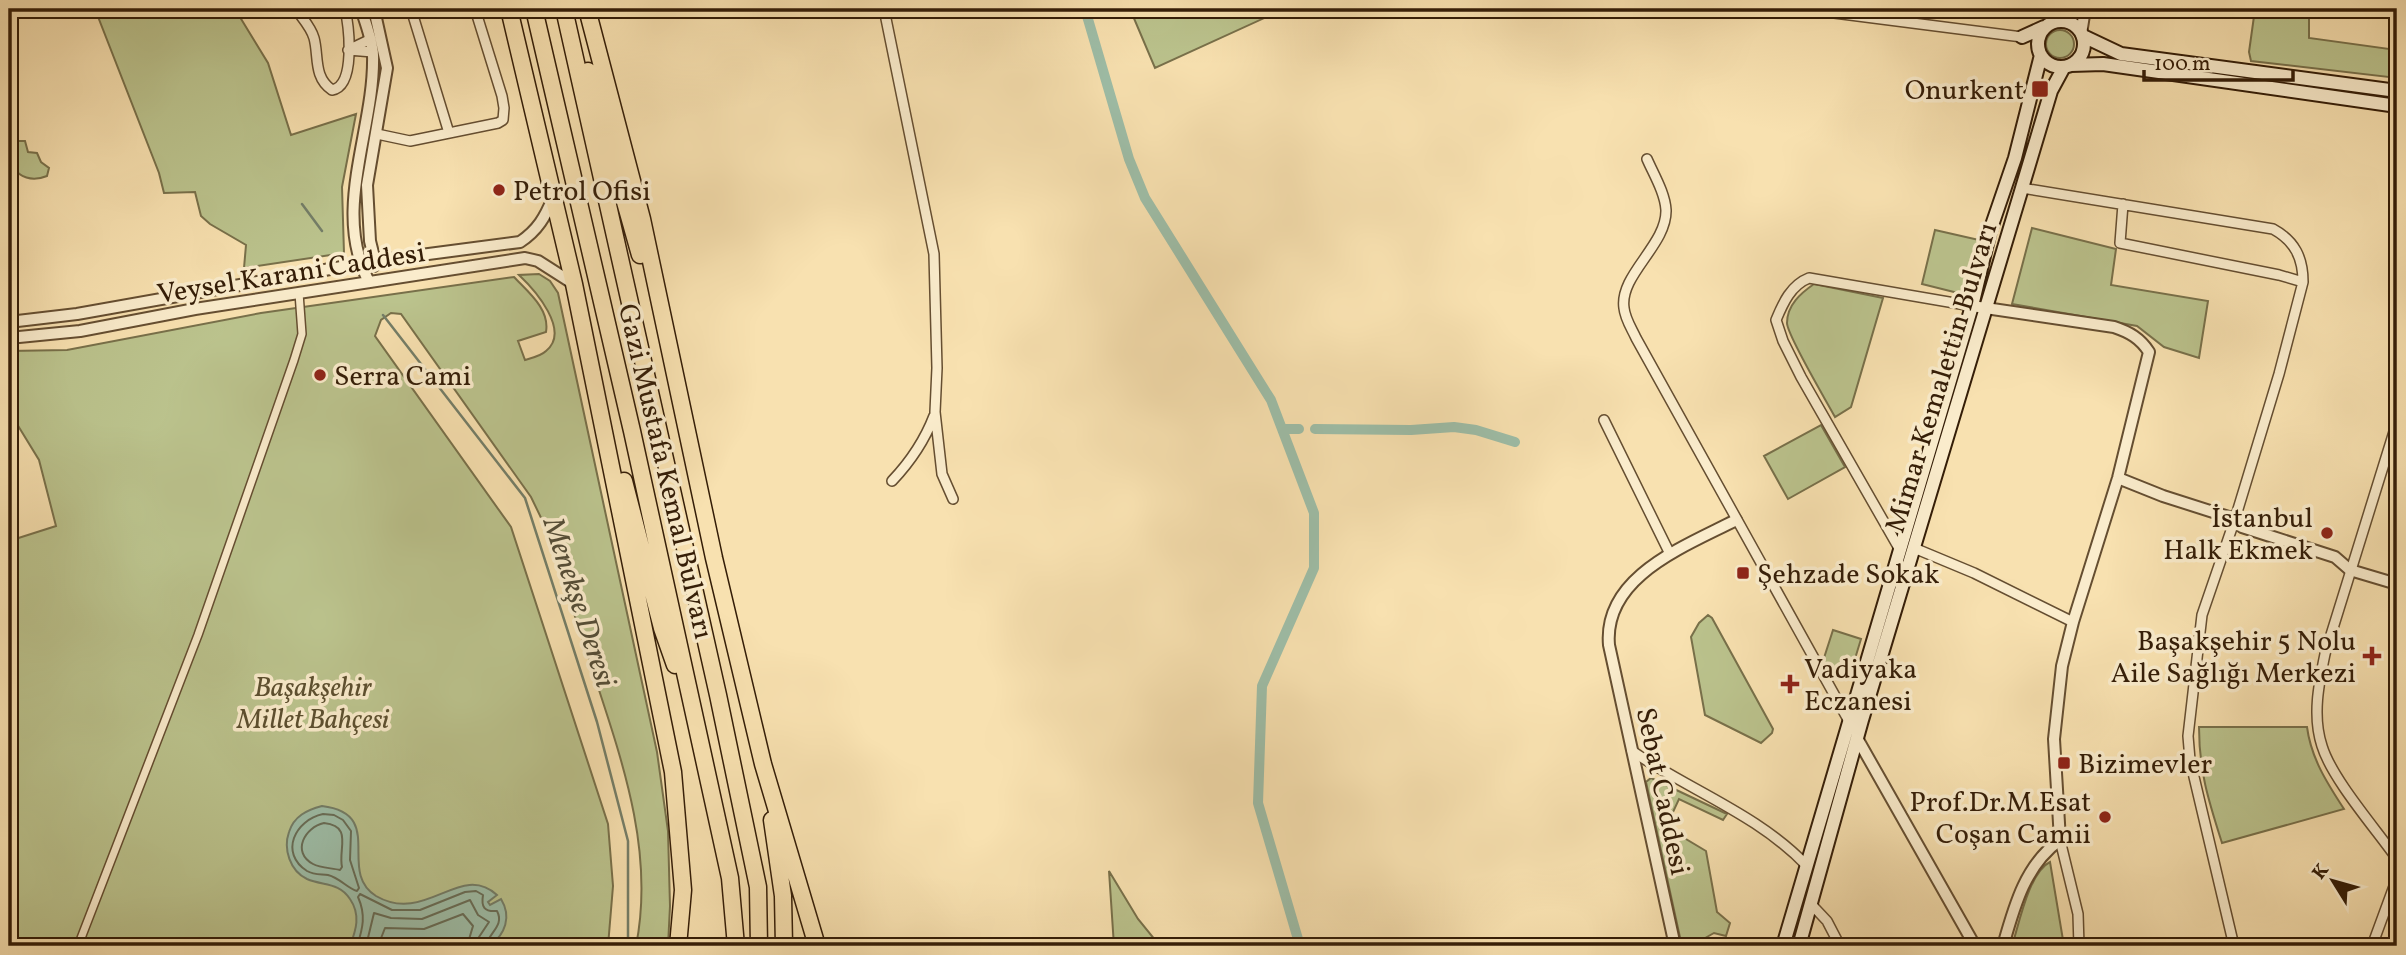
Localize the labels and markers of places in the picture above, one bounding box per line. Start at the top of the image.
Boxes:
place label: Onurkent [1905,72,2024,111]
marker: Onurkent [2030,79,2050,99]
place label: Petrol Ofisi [513,173,651,212]
marker: Petrol Ofisi [491,182,507,198]
place label: Serra Cami [334,358,471,397]
marker: Serra Cami [312,367,328,383]
place label: İstanbul Halk Ekmek [2163,500,2313,571]
marker: İstanbul Halk Ekmek [2319,525,2335,541]
place label: Şehzade Sokak [1757,556,1940,595]
marker: Şehzade Sokak [1735,565,1751,581]
place label: Başakşehir 5 Nolu Aile Sağlığı Merkezi [2111,623,2356,694]
marker: Başakşehir 5 Nolu Aile Sağlığı Merkezi [2362,646,2382,666]
place label: Vadiyaka Eczanesi [1804,651,1917,722]
marker: Vadiyaka Eczanesi [1782,676,1798,692]
place label: Bizimevler [2078,746,2213,785]
marker: Bizimevler [2056,755,2072,771]
place label: Prof.Dr.M.Esat Coşan Camii [1909,784,2091,855]
marker: Prof.Dr.M.Esat Coşan Camii [2097,809,2113,825]

